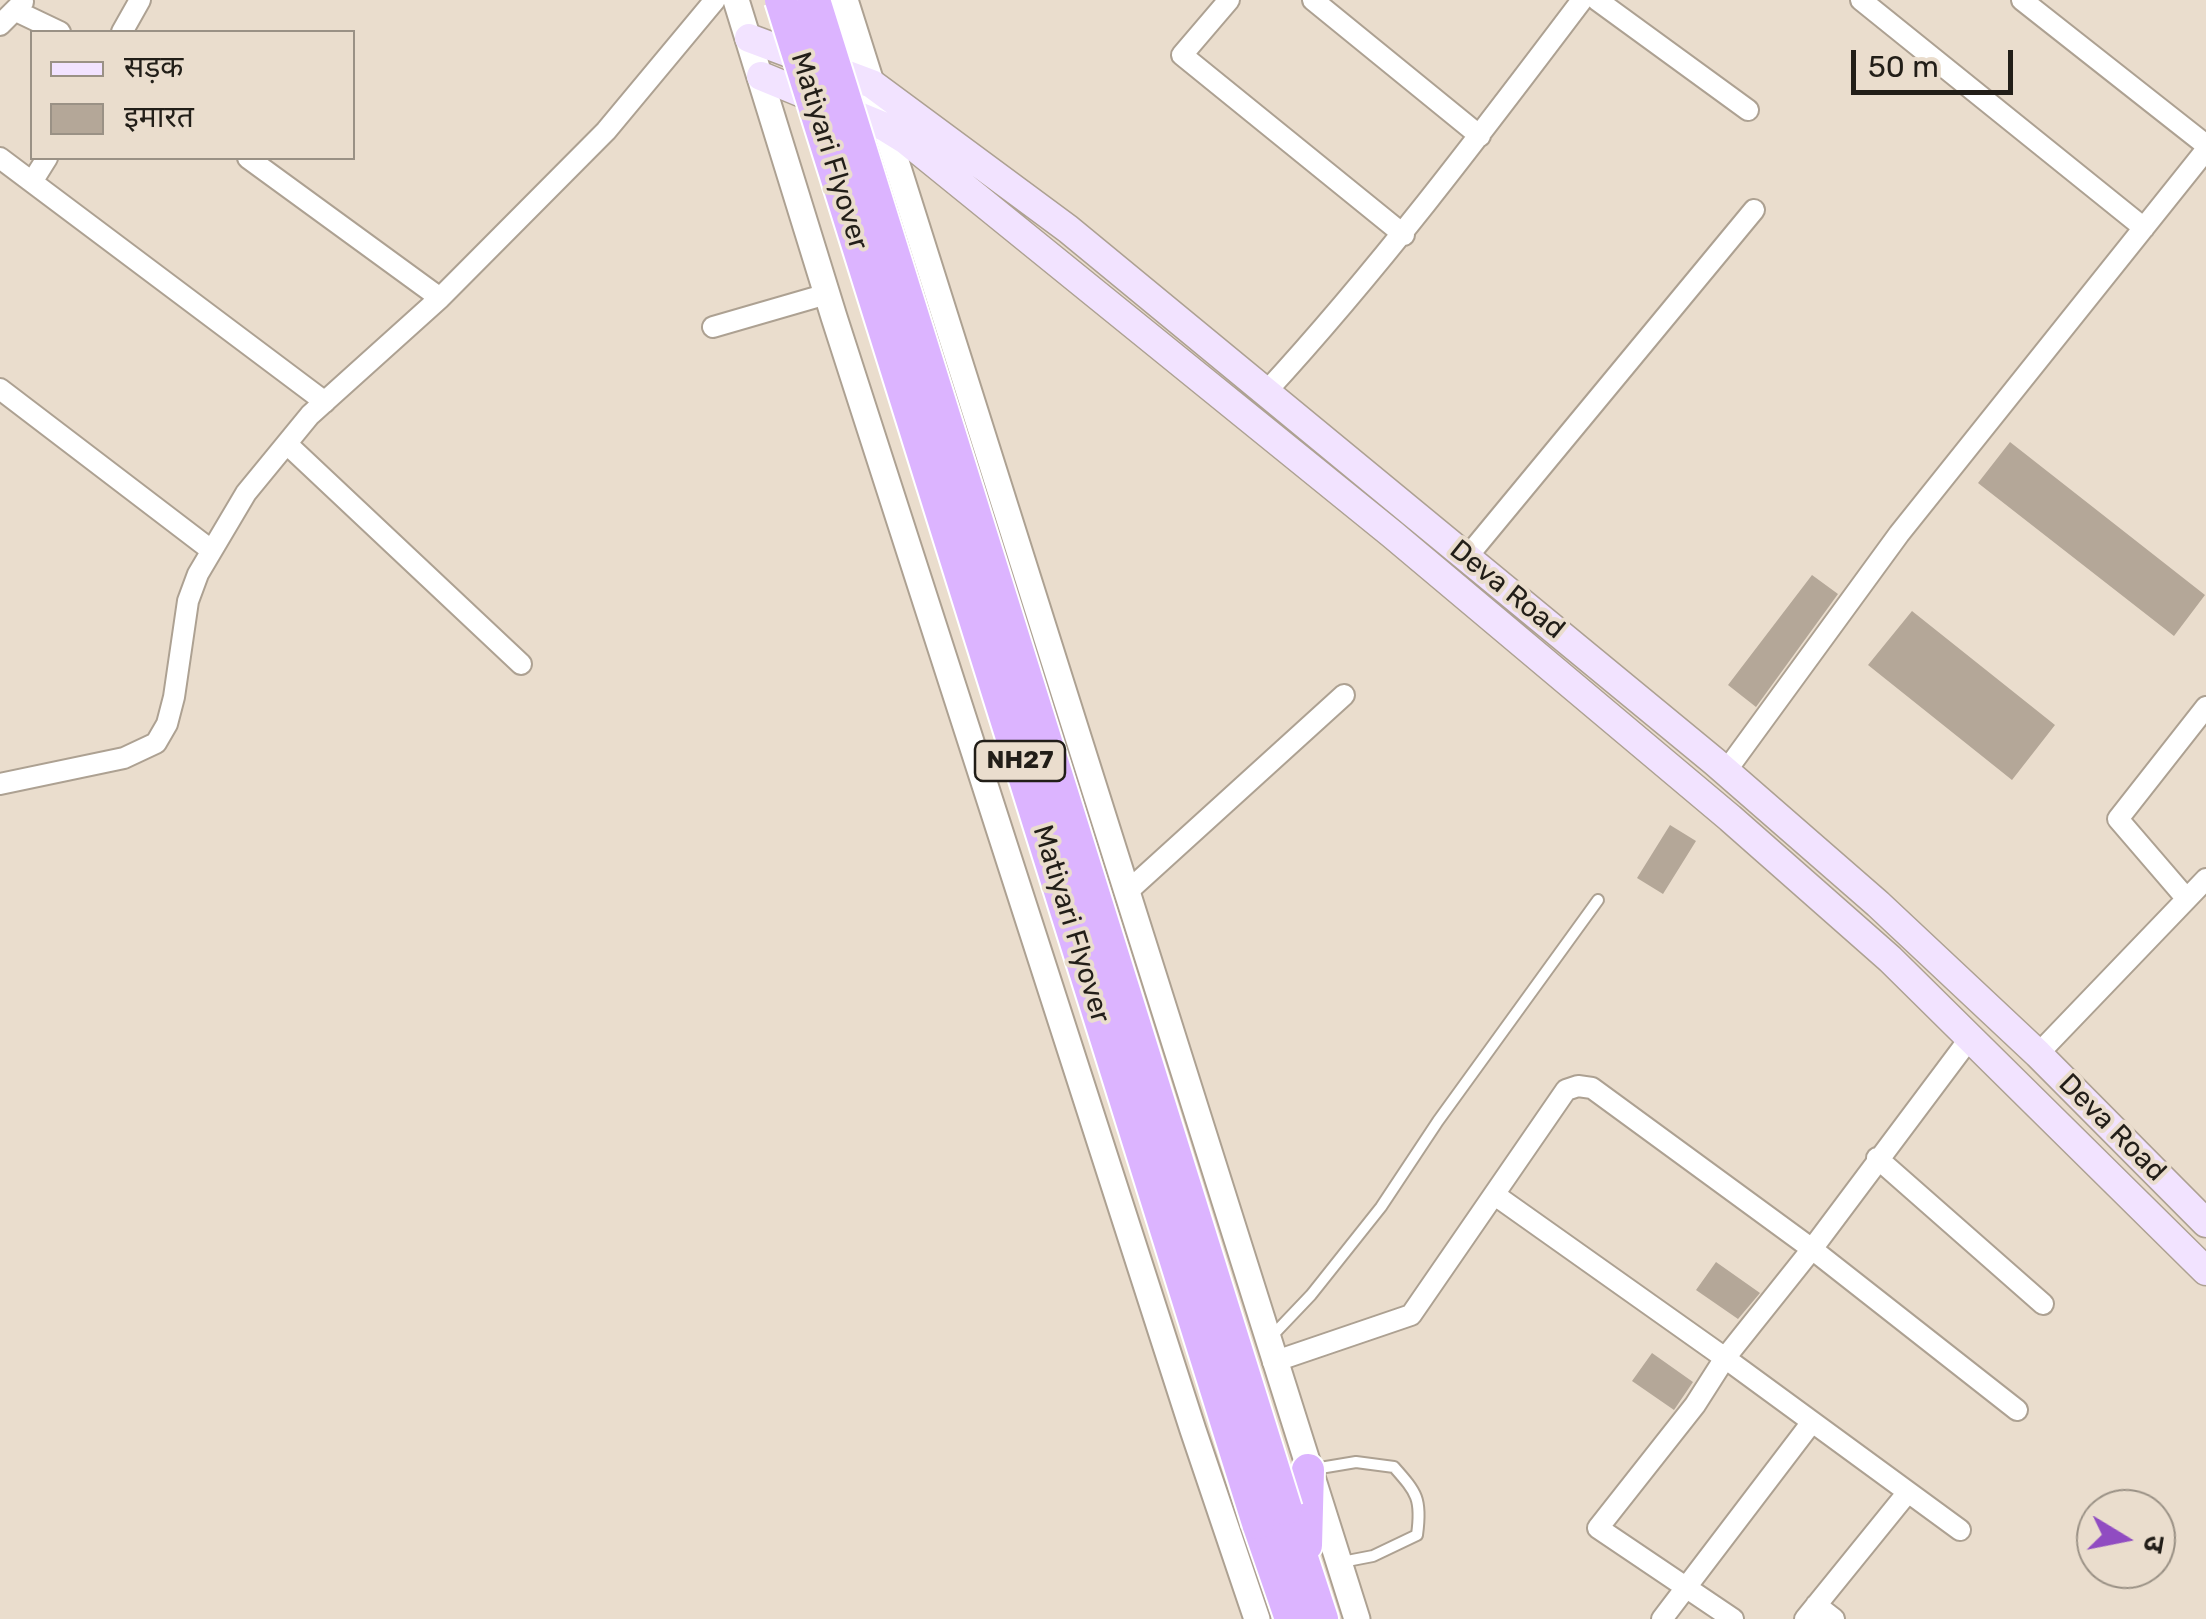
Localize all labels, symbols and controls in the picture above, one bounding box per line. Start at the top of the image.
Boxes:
legend [30,30,355,160]
scale bar [1856,30,2018,92]
street label: Matiyari Flyover [783,48,875,254]
text: सड़क [124,49,183,85]
text: 50 m [1868,49,1939,85]
text: इमारत [124,99,194,135]
street label: Deva Road [1443,533,1571,647]
road number: NH27 [975,741,1065,781]
street label: Matiyari Flyover [1025,821,1117,1027]
street label: Deva Road [2051,1067,2173,1189]
north arrow [2076,1489,2176,1589]
text: उ [2136,1533,2172,1555]

